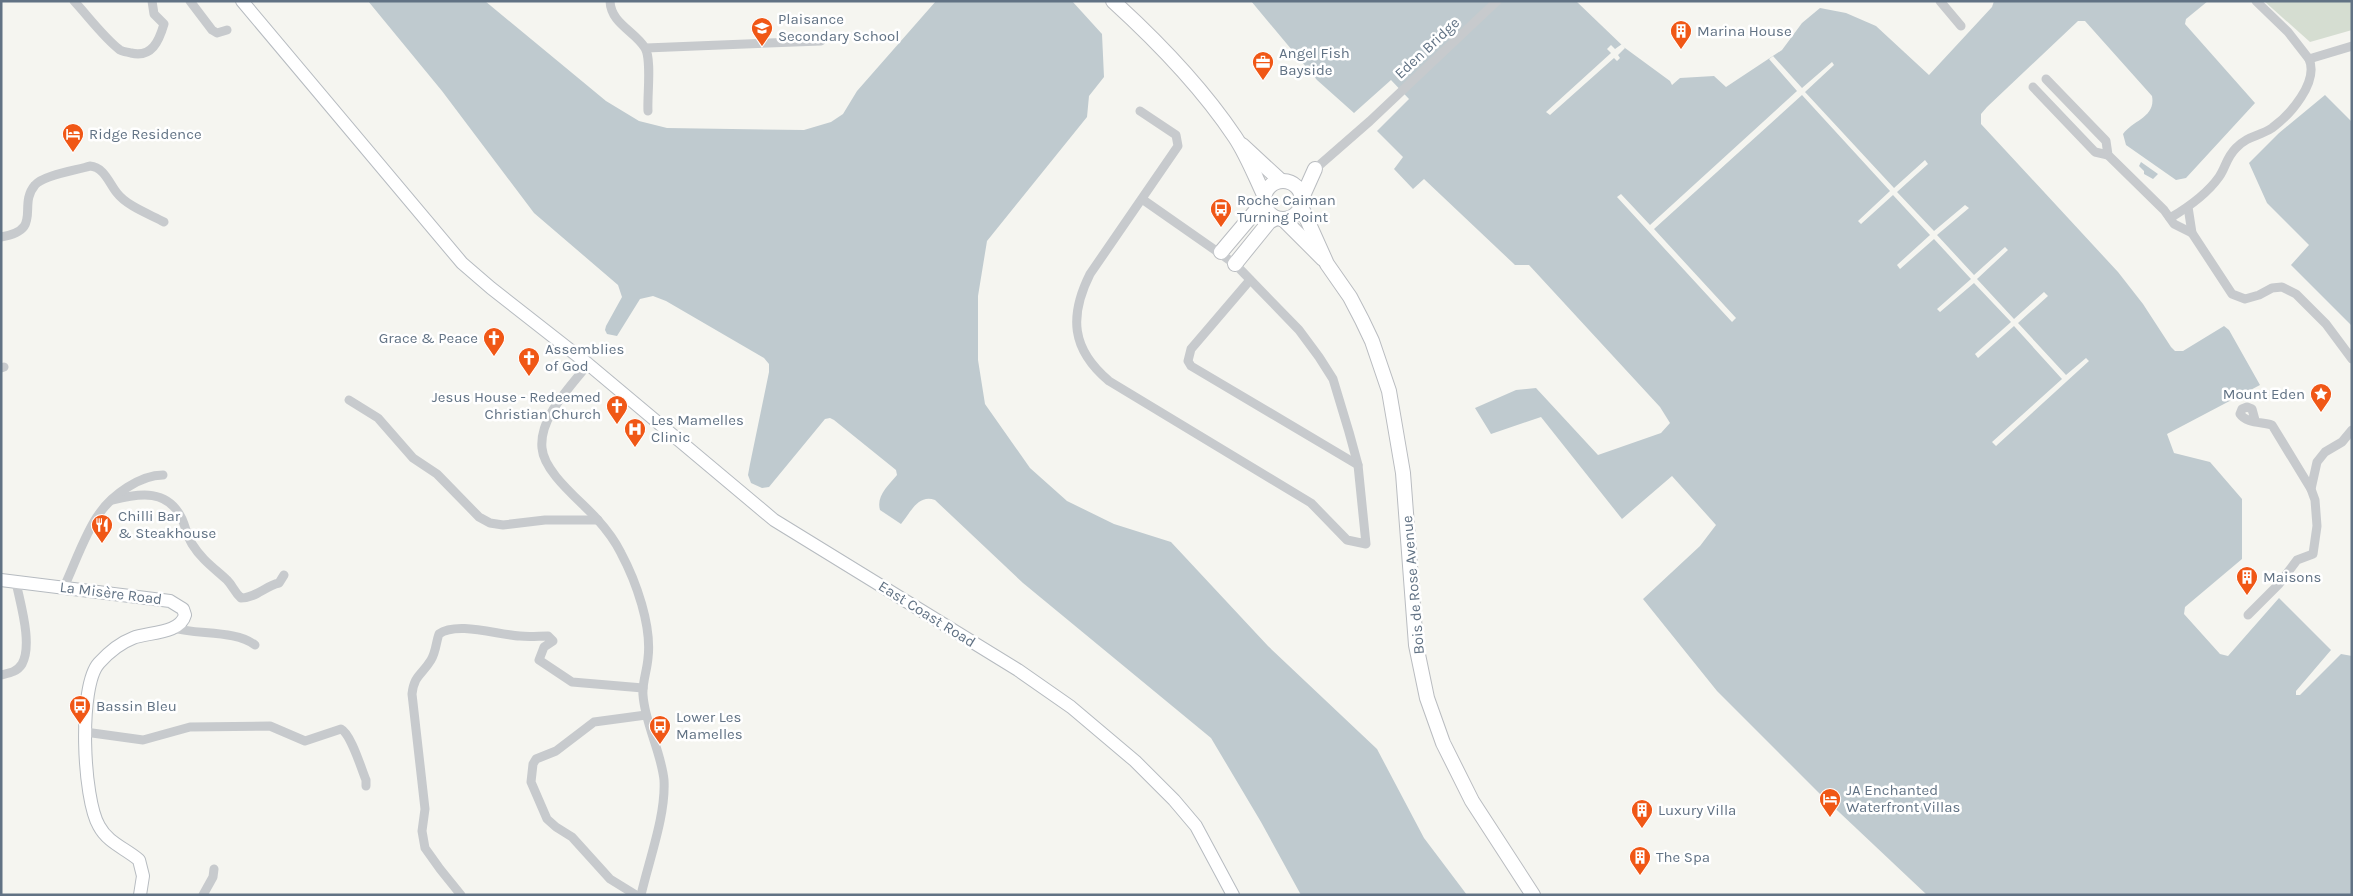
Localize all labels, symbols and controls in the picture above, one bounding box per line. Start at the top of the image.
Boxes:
place label: Plaisance Secondary School [778,10,899,45]
street label: Eden Bridge [1391,13,1463,83]
school or university icon: Plaisance Secondary School [750,16,774,47]
building icon: Marina House [1669,19,1693,50]
place label: Marina House [1697,22,1792,40]
place label: Angel Fish Bayside [1279,44,1350,79]
office icon: Angel Fish Bayside [1251,50,1275,81]
hotel icon: Ridge Residence [61,122,85,153]
place label: Ridge Residence [89,125,202,143]
place label: Roche Caiman Turning Point [1237,191,1336,226]
bus stop icon: Roche Caiman Turning Point [1209,197,1233,228]
church icon: Grace & Peace [482,326,506,357]
place label: Grace & Peace [379,329,478,347]
place label: Assemblies of God [545,340,624,375]
church icon: Assemblies of God [517,346,541,377]
place icon: Mount Eden [2309,382,2333,413]
place label: Mount Eden [2223,385,2305,403]
place label: Jesus House - Redeemed Christian Church [432,388,601,423]
church icon: Jesus House - Redeemed Christian Church [605,394,629,425]
place label: Les Mamelles Clinic [651,411,744,446]
hospital icon: Les Mamelles Clinic [623,417,647,448]
place label: Chilli Bar & Steakhouse [118,507,216,542]
restaurant icon: Chilli Bar & Steakhouse [90,513,114,544]
street label: Bois de Rose Avenue [1398,515,1428,655]
building icon: Maisons [2235,565,2259,596]
place label: Maisons [2263,568,2321,586]
street label: East Coast Road [875,577,979,651]
street label: La Misère Road [59,578,163,608]
bus stop icon: Bassin Bleu [68,694,92,725]
place label: Bassin Bleu [96,697,177,715]
place label: Lower Les Mamelles [676,708,743,743]
bus stop icon: Lower Les Mamelles [648,714,672,745]
place label: JA Enchanted Waterfront Villas [1846,781,1960,816]
hotel icon: JA Enchanted Waterfront Villas [1818,787,1842,818]
building icon: Luxury Villa [1630,798,1654,829]
place label: Luxury Villa [1658,801,1736,819]
building icon: The Spa [1628,845,1652,876]
place label: The Spa [1656,848,1710,866]

